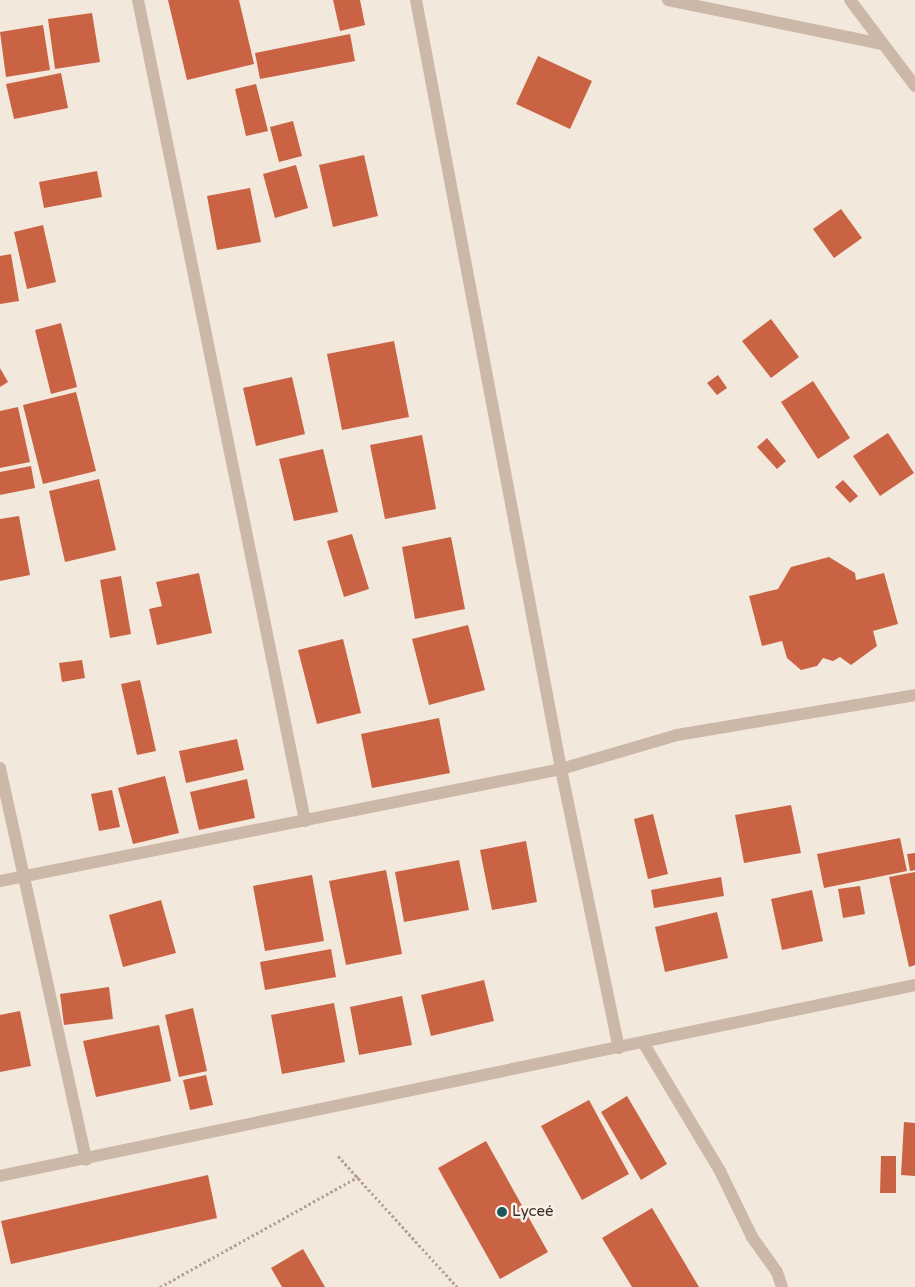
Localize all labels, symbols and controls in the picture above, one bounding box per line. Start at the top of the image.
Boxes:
place label: Lyceé [512,1203,554,1221]
marker: Lyceé [496,1206,508,1218]

